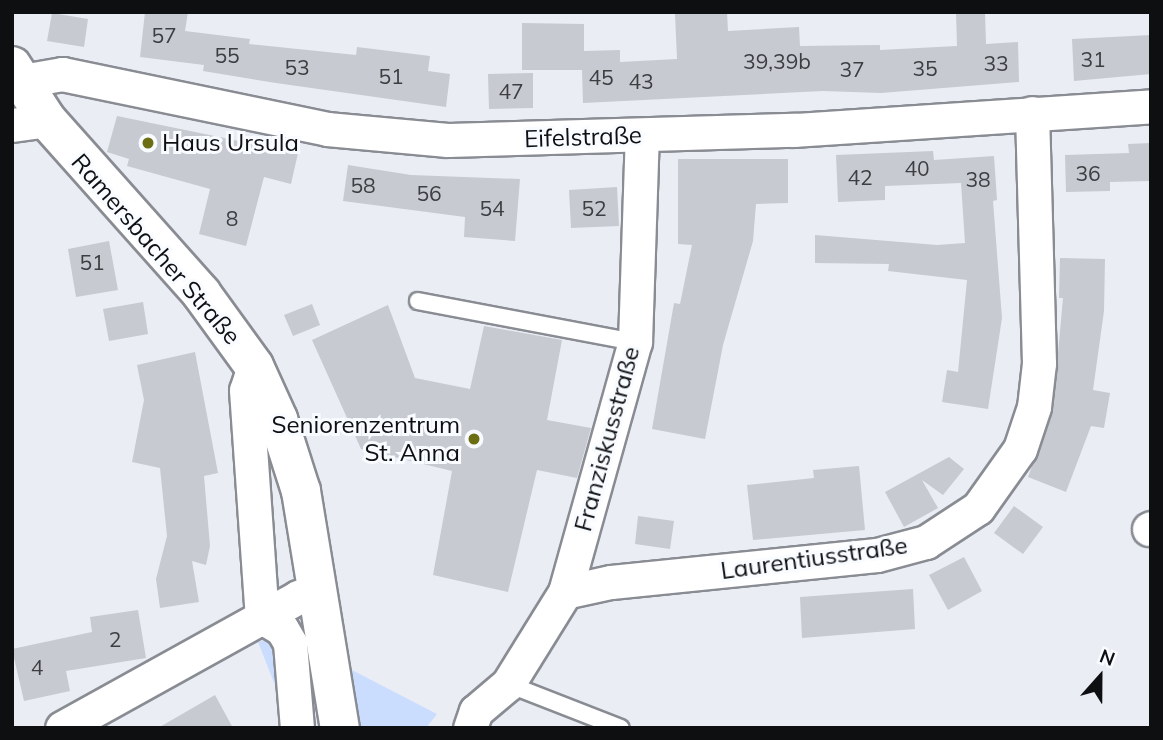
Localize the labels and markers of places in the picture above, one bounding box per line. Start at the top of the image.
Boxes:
place label: Haus Ursula [162,129,299,157]
marker: Haus Ursula [140,135,156,151]
place label: Seniorenzentrum St. Anna [271,411,460,467]
marker: Seniorenzentrum St. Anna [466,431,482,447]

